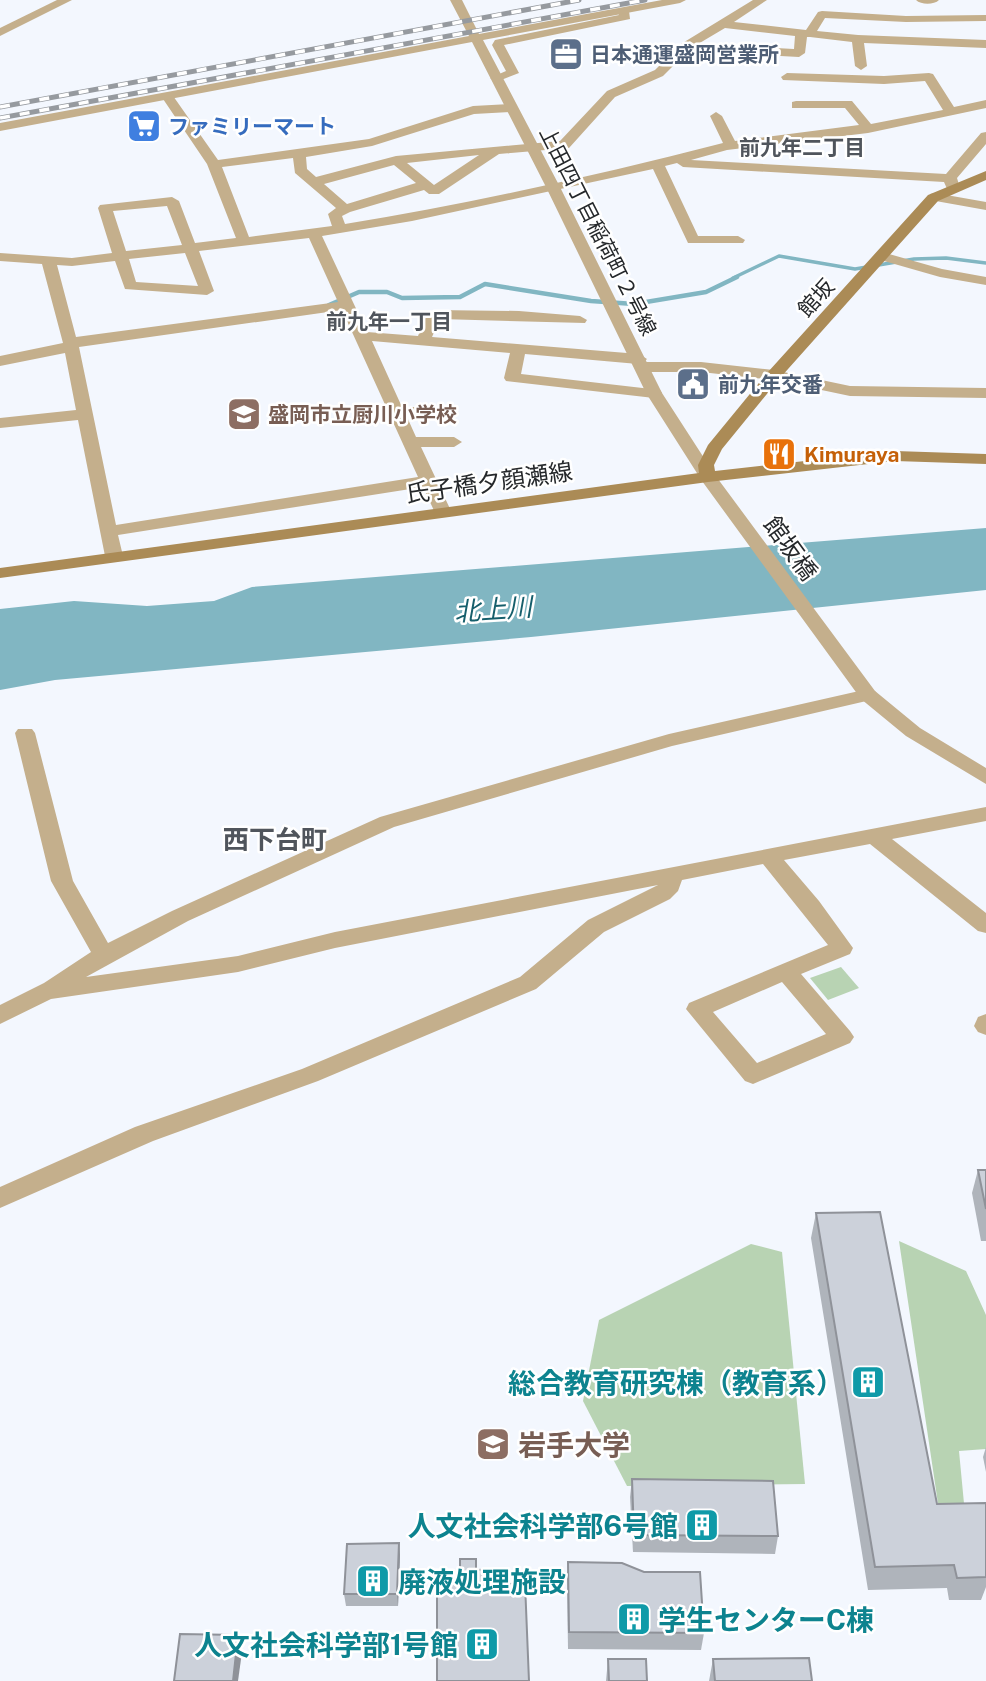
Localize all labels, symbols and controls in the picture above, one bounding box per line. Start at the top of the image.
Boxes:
office icon: 日本通運盛岡営業所 [547,35,585,73]
place label: 日本通運盛岡営業所 [590,42,779,67]
supermarket icon: ファミリーマート [125,107,163,145]
place label: ファミリーマート [168,114,336,139]
street label: 上田四丁目稲荷町２号線 [534,122,662,340]
district label: 前九年二丁目 [739,135,865,160]
street label: 館坂 [793,274,839,322]
district label: 前九年一丁目 [326,309,452,334]
public building icon: 前九年交番 [674,365,712,403]
place label: 前九年交番 [718,372,823,397]
school or university icon: 盛岡市立厨川小学校 [225,395,263,433]
place label: 盛岡市立厨川小学校 [268,402,457,427]
restaurant icon: Kimuraya [760,435,798,473]
place label: Kimuraya [804,442,899,467]
street label: 氏子橋夕顔瀬線 [404,456,574,508]
street label: 館坂橋 [759,511,823,585]
water label: 北上川 [453,591,536,627]
district label: 西下台町 [223,824,327,855]
building icon: 総合教育研究棟（教育系） [849,1363,887,1401]
place label: 総合教育研究棟（教育系） [508,1366,844,1399]
school or university icon: 岩手大学 [474,1425,512,1463]
place label: 岩手大学 [518,1428,630,1461]
building icon: 人文社会科学部6号館 [683,1506,721,1544]
place label: 人文社会科学部6号館 [408,1509,678,1542]
building icon: 廃液処理施設 [354,1562,392,1600]
place label: 廃液処理施設 [398,1565,566,1598]
building icon: 学生センターC棟 [615,1600,653,1638]
place label: 学生センターC棟 [658,1603,874,1636]
building icon: 人文社会科学部1号館 [463,1625,501,1663]
place label: 人文社会科学部1号館 [194,1628,458,1661]

